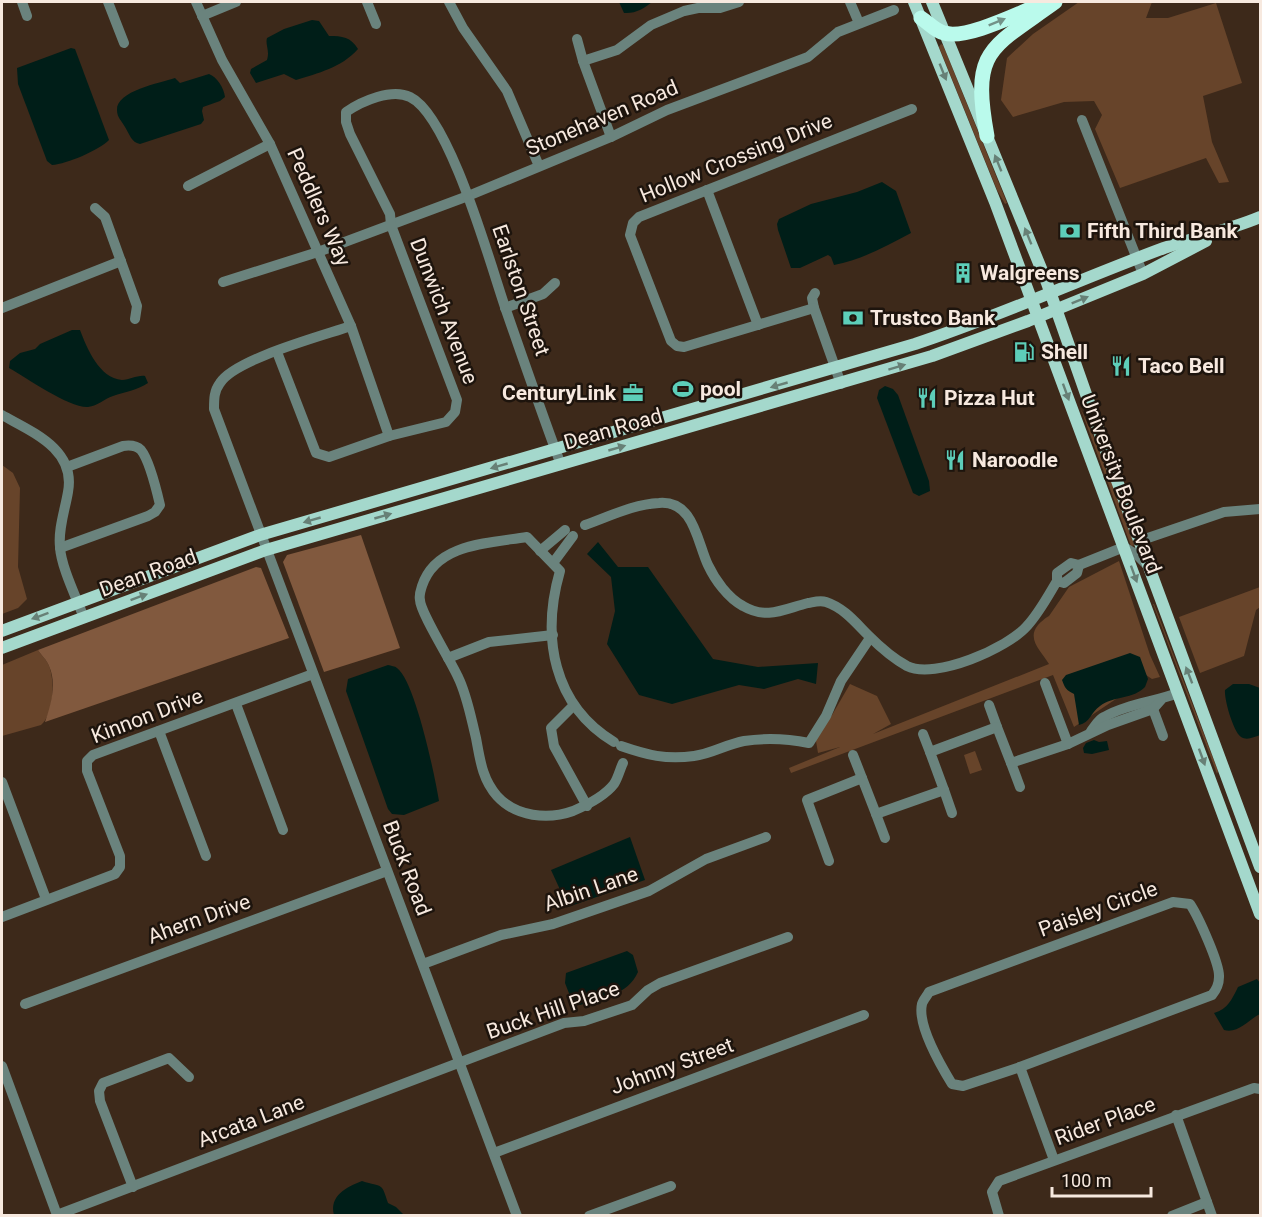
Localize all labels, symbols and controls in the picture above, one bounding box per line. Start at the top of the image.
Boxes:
one-way arrow [988,16,1006,26]
one-way arrow [938,64,948,82]
street label: Stonehaven Road [522,75,682,161]
street label: Hollow Crossing Drive [636,108,836,208]
street label: Peddlers Way [282,144,356,270]
one-way arrow [993,154,1003,172]
bank icon: Fifth Third Bank [1058,219,1082,243]
place label: Fifth Third Bank [1087,219,1238,243]
street label: Earlston Street [487,221,555,359]
one-way arrow [1023,226,1033,244]
street label: Dunwich Avenue [405,235,483,387]
building icon: Walgreens [951,261,975,285]
place label: Walgreens [980,261,1080,285]
one-way arrow [1071,295,1089,305]
bank icon: Trustco Bank [841,306,865,330]
place label: Trustco Bank [870,306,996,330]
fuel station icon: Shell [1012,340,1036,364]
place label: Shell [1041,340,1088,364]
restaurant icon: Taco Bell [1109,354,1133,378]
place label: Taco Bell [1138,354,1225,378]
one-way arrow [888,362,906,371]
sports icon: pool [671,377,695,401]
place label: pool [700,377,741,401]
place label: CenturyLink [502,381,617,405]
office icon: CenturyLink [621,381,645,405]
one-way arrow [770,381,788,390]
one-way arrow [1061,383,1071,401]
restaurant icon: Pizza Hut [915,386,939,410]
place label: Pizza Hut [944,386,1035,410]
street label: University Boulevard [1076,391,1166,577]
street label: Dean Road [561,403,665,455]
one-way arrow [608,443,626,453]
restaurant icon: Naroodle [943,448,967,472]
place label: Naroodle [972,448,1058,472]
one-way arrow [490,461,508,471]
one-way arrow [374,511,392,520]
one-way arrow [302,516,320,525]
street label: Dean Road [96,544,200,602]
one-way arrow [1130,565,1140,583]
one-way arrow [130,592,148,602]
one-way arrow [31,612,49,622]
one-way arrow [1184,665,1194,683]
street label: Kinnon Drive [88,684,206,748]
one-way arrow [1198,748,1208,766]
street label: Buck Road [378,817,436,919]
street label: Albin Lane [541,862,641,916]
street label: Paisley Circle [1035,876,1161,942]
street label: Ahern Drive [144,889,254,949]
street label: Buck Hill Place [483,976,623,1044]
street label: Johnny Street [607,1033,737,1099]
street label: Arcata Lane [194,1090,308,1152]
street label: Rider Place [1051,1092,1159,1150]
scale bar [1052,1160,1151,1198]
text: 100 m [1061,1170,1112,1191]

